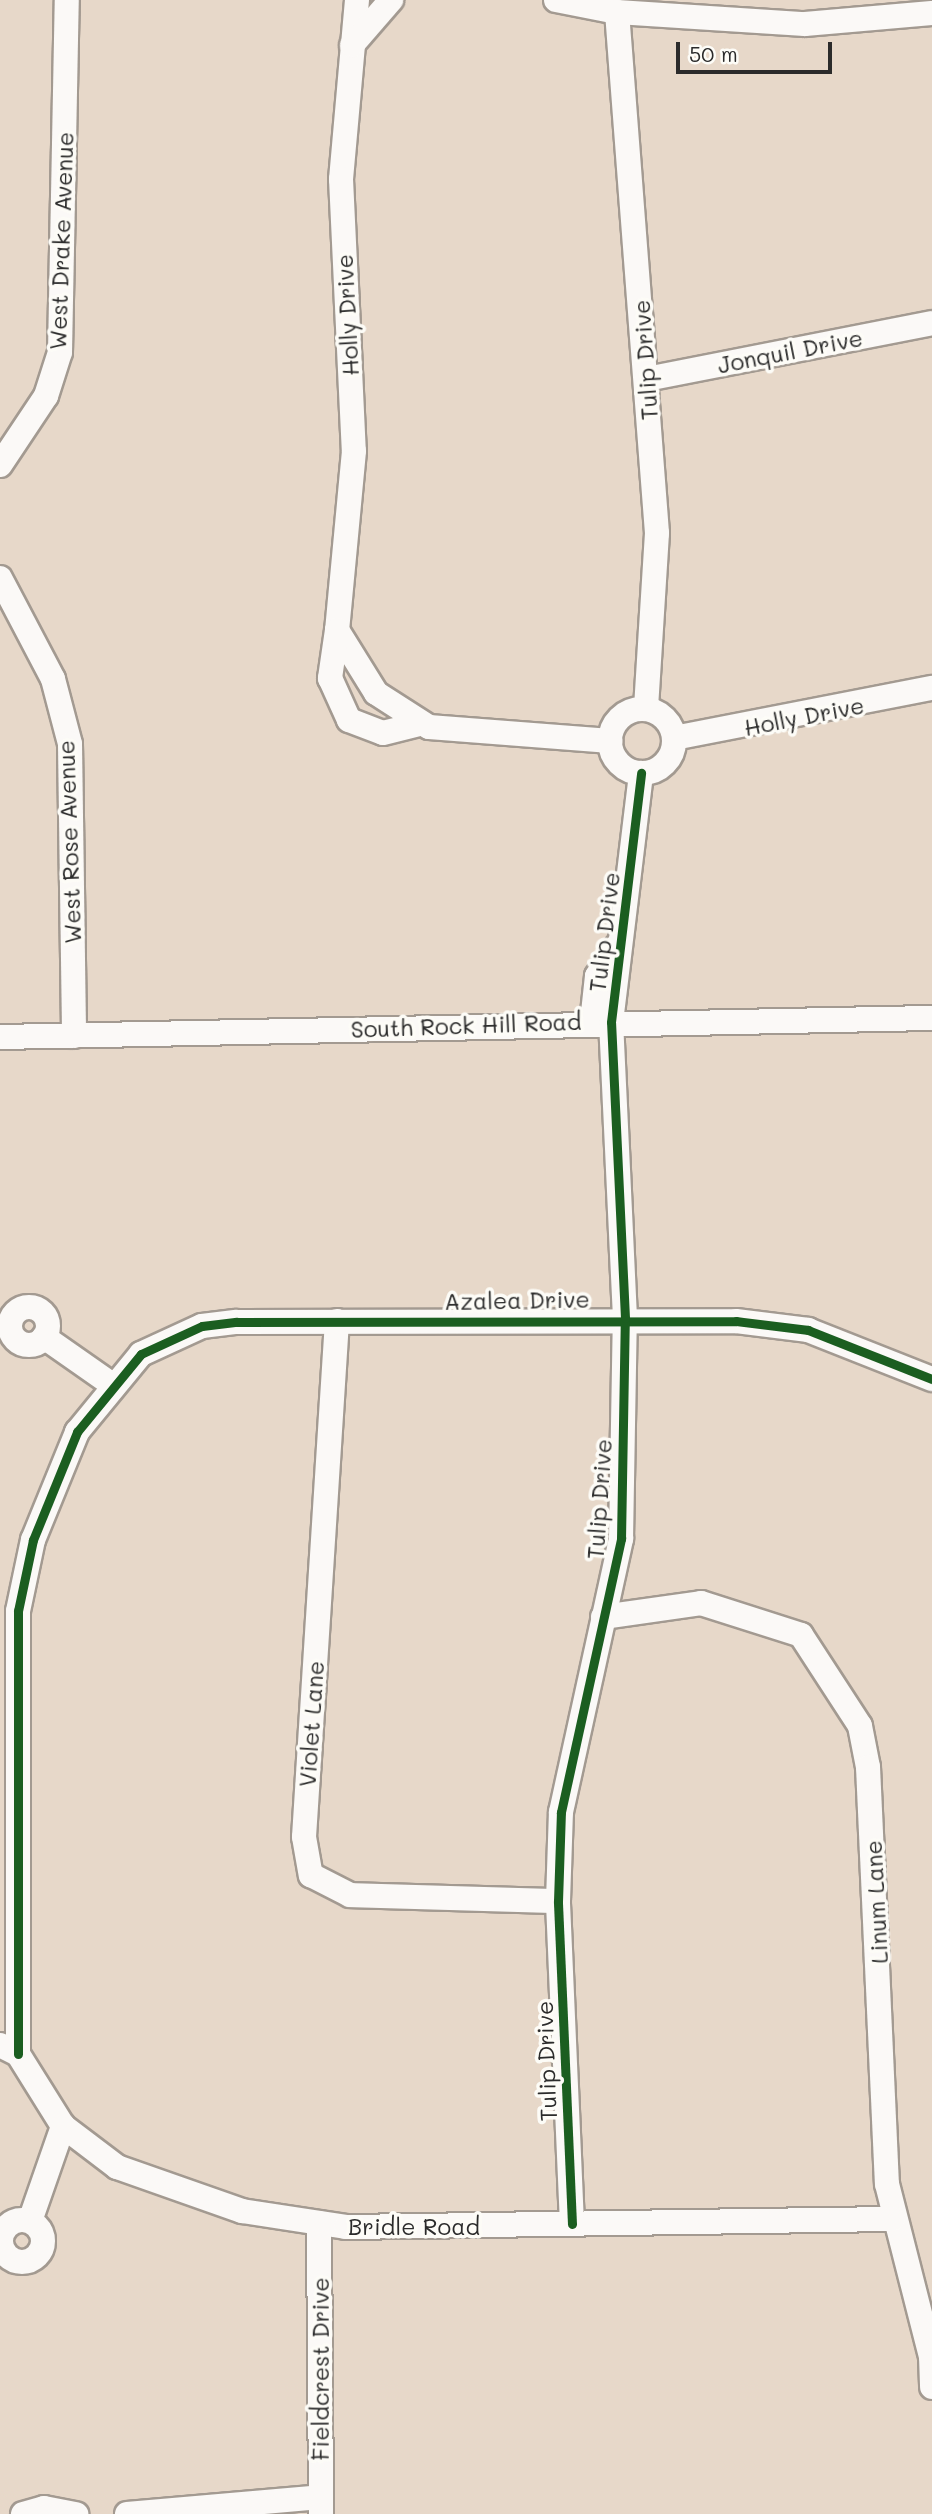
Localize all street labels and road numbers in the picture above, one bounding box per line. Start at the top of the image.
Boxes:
street label: West Drake Avenue [43,132,79,350]
street label: Holly Drive [330,253,364,377]
street label: Tulip Drive [627,299,663,421]
street label: Jonquil Drive [715,323,865,379]
street label: Holly Drive [742,691,866,741]
street label: West Rose Avenue [52,740,86,944]
street label: Tulip Drive [583,870,625,994]
street label: South Rock Hill Road [350,1007,582,1043]
street label: Azalea Drive [444,1285,590,1315]
street label: Tulip Drive [581,1438,617,1560]
street label: Violet Lane [293,1660,329,1788]
street label: Linum Lane [859,1840,893,1964]
street label: Tulip Drive [530,2000,562,2122]
street label: Bridle Road [348,2212,480,2240]
street label: Fieldcrest Drive [306,2277,334,2461]

